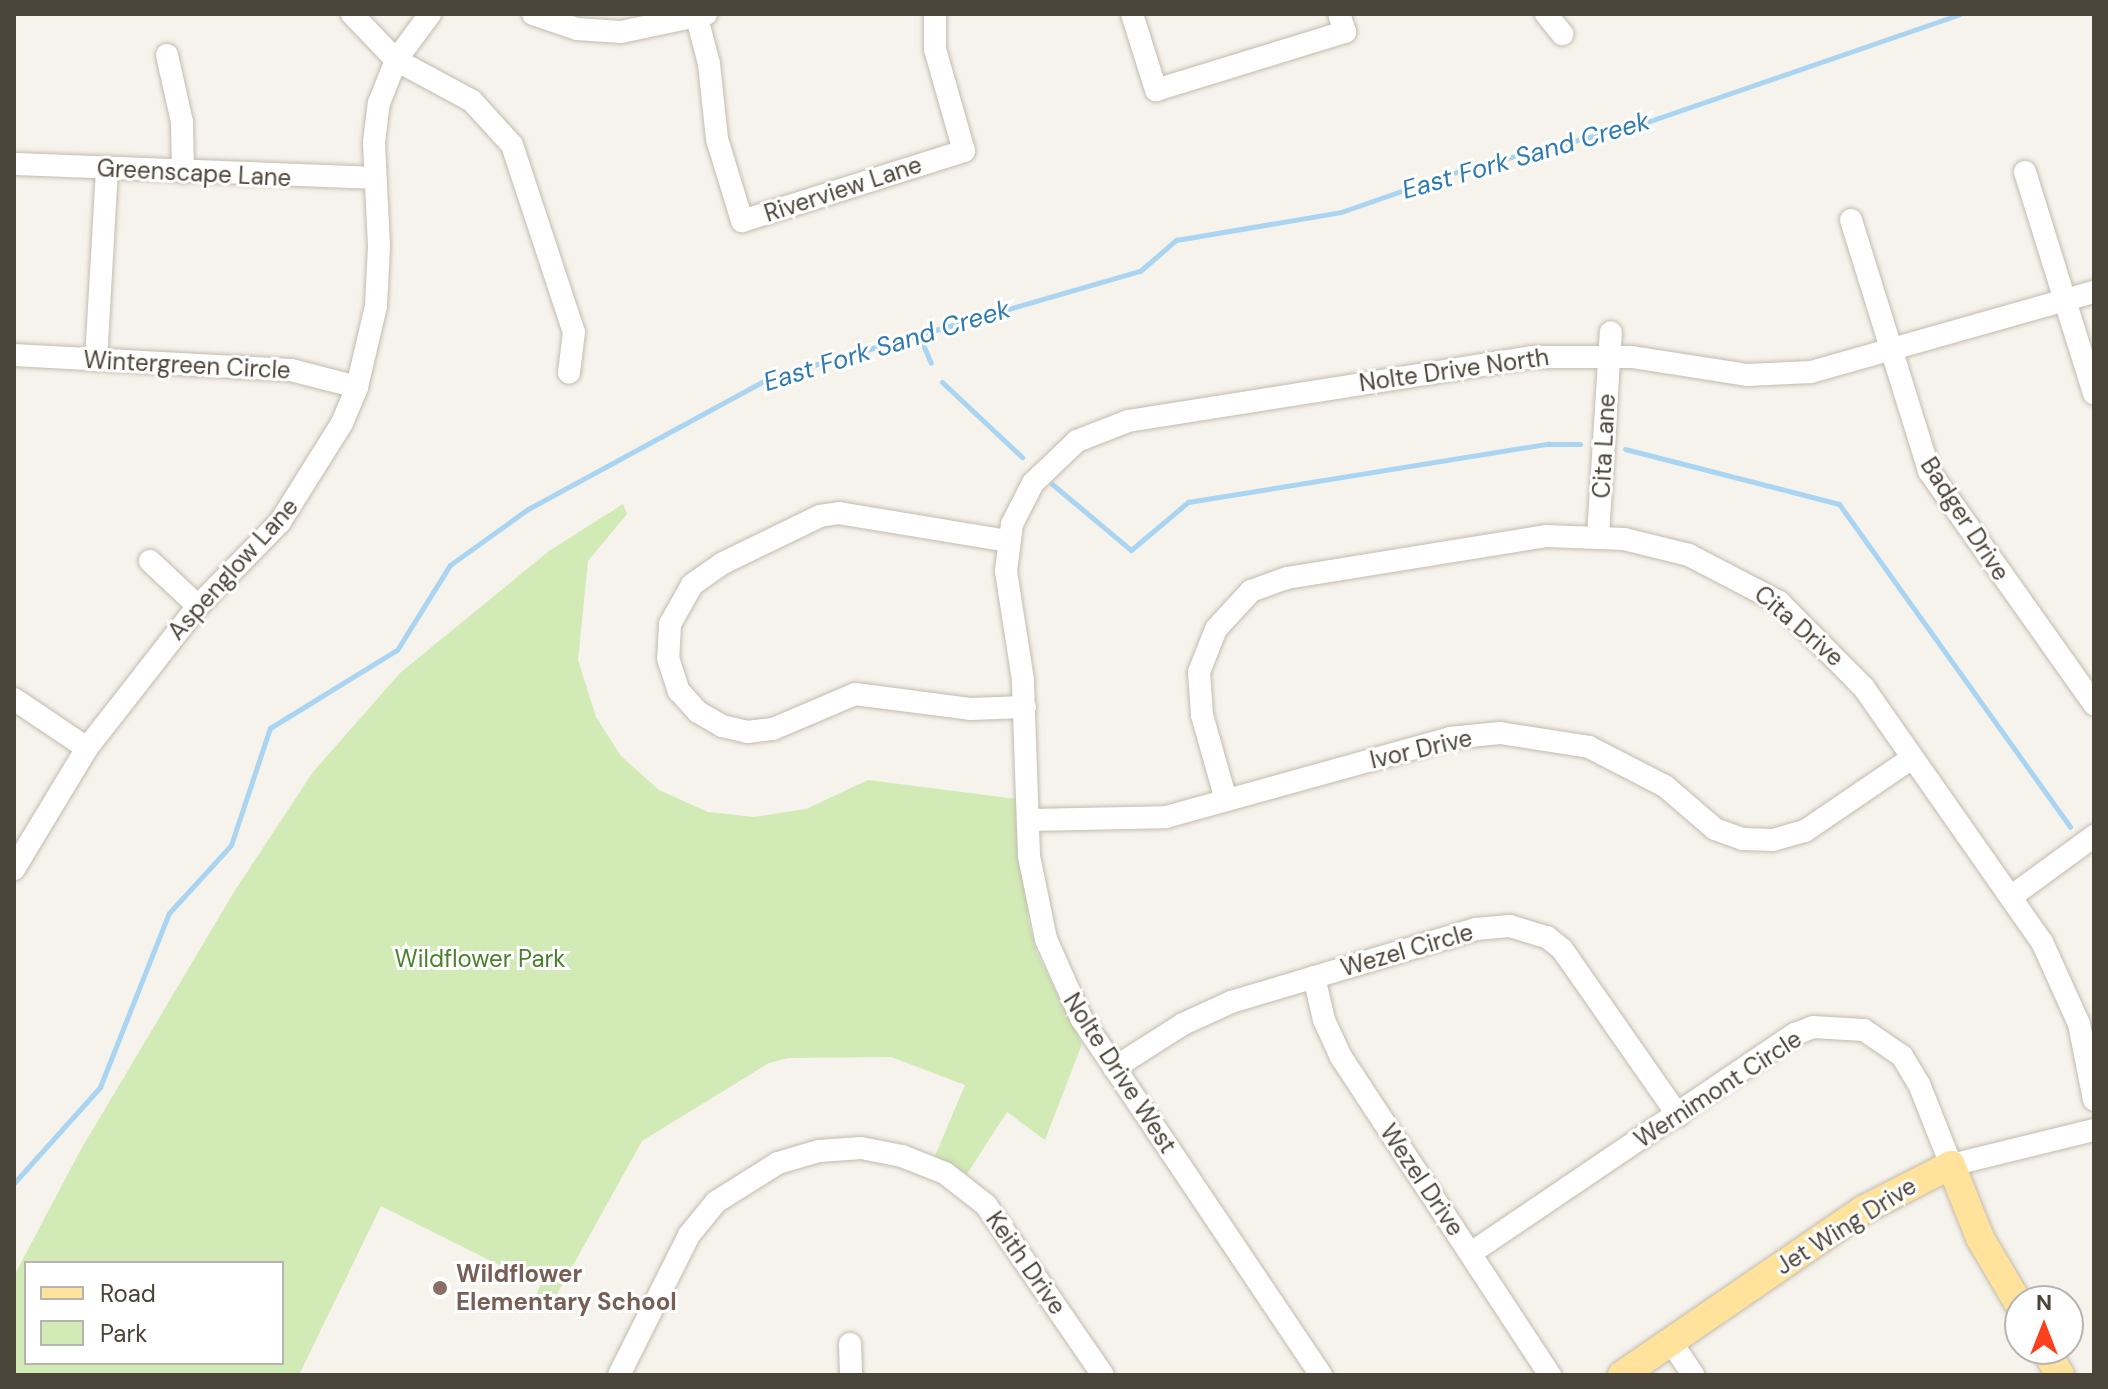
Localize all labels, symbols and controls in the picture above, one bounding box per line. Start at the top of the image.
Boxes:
water label: East Fork Sand Creek [1399,106,1653,206]
street label: Riverview Lane [761,150,925,228]
street label: Greenscape Lane [96,154,292,192]
water label: East Fork Sand Creek [760,294,1014,398]
street label: Nolte Drive North [1357,342,1551,398]
street label: Wintergreen Circle [83,345,291,385]
street label: Cita Lane [1587,393,1621,499]
street label: Badger Drive [1914,452,2016,586]
street label: Aspenglow Lane [162,492,304,646]
street label: Cita Drive [1749,579,1849,673]
street label: Ivor Drive [1367,723,1475,775]
street label: Wezel Circle [1338,917,1476,983]
park label: Wildflower Park [395,945,565,973]
street label: Nolte Drive West [1058,988,1182,1158]
street label: Wernimont Circle [1629,1024,1807,1154]
street label: Wezel Drive [1374,1119,1470,1241]
street label: Jet Wing Drive [1770,1171,1922,1281]
street label: Keith Drive [980,1206,1072,1320]
place label: Wildflower Elementary School [456,1260,677,1316]
legend [24,1261,284,1365]
text: Road [100,1278,156,1309]
marker: Wildflower Elementary School [431,1279,449,1297]
north arrow [2004,1285,2084,1365]
text: N [2036,1288,2052,1317]
text: Park [100,1318,147,1349]

